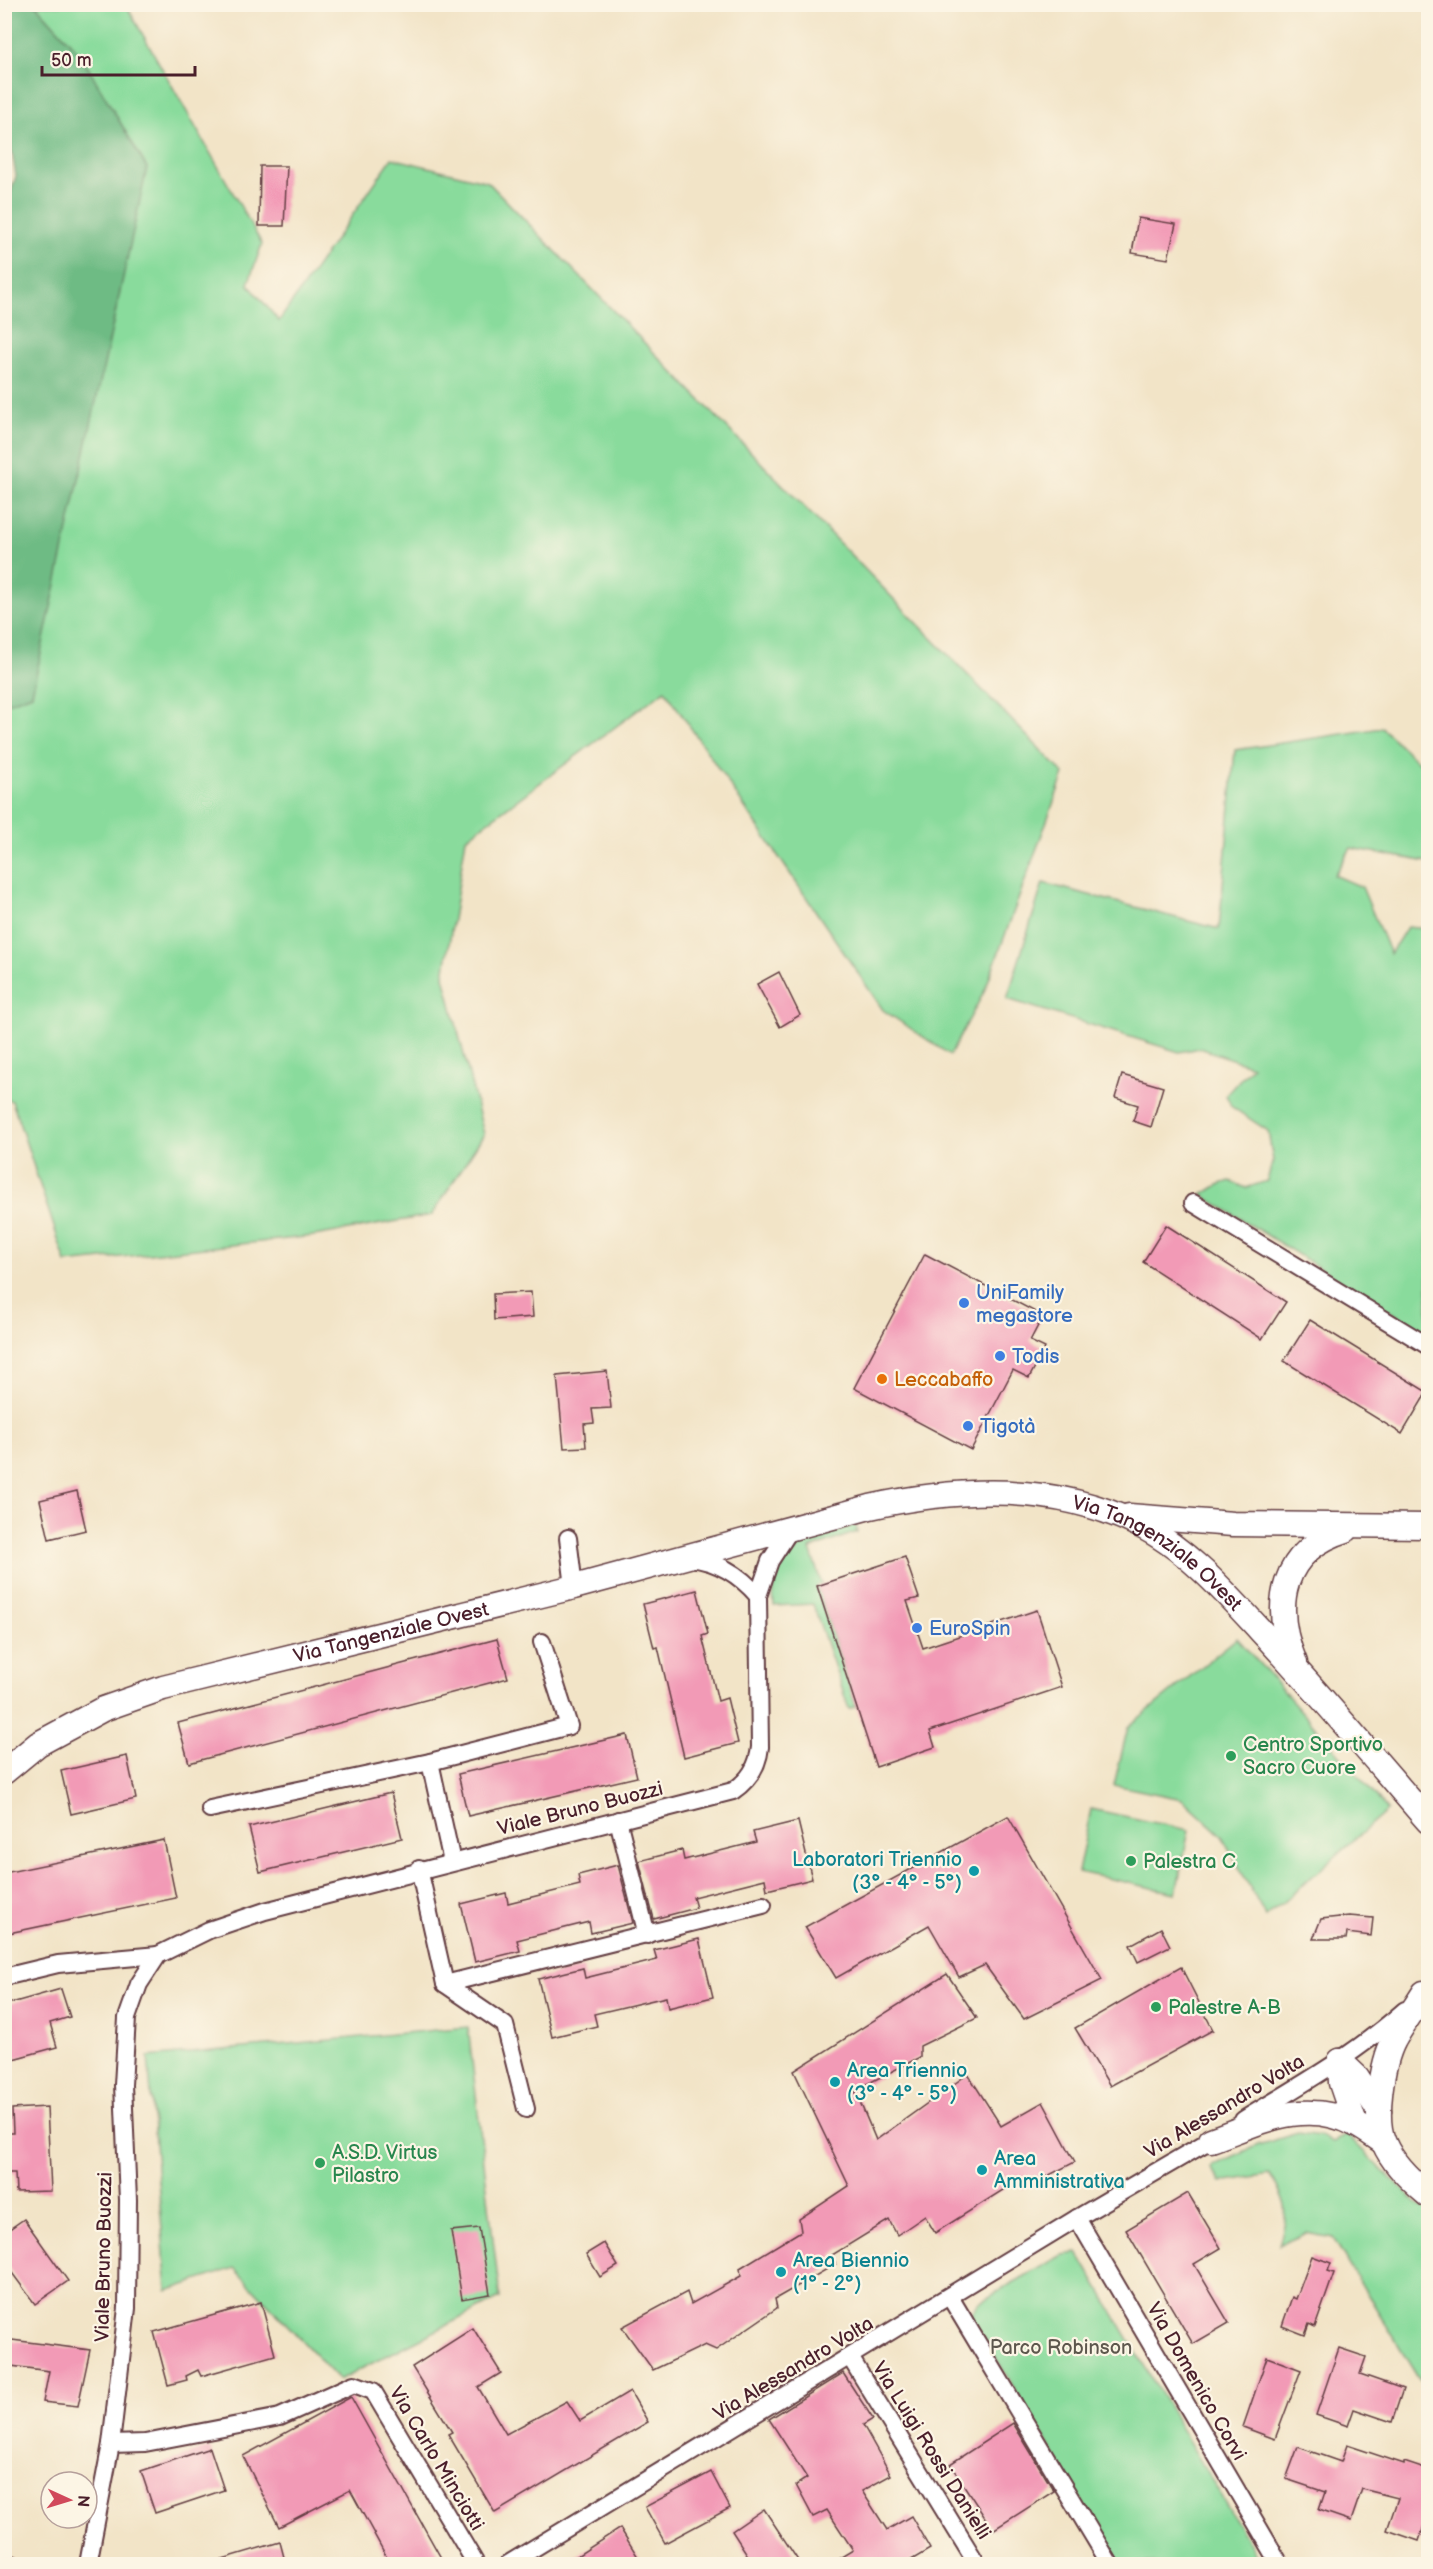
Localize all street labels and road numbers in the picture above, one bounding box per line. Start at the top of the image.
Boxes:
street label: Via Tangenziale Ovest [1070,1491,1247,1616]
street label: Via Tangenziale Ovest [291,1597,491,1669]
street label: Viale Bruno Buozzi [495,1777,666,1841]
street label: Via Alessandro Volta [1140,2050,1309,2164]
street label: Viale Bruno Buozzi [91,2172,117,2342]
street label: Via Domenico Corvi [1141,2298,1251,2465]
street label: Via Alessandro Volta [709,2312,878,2426]
street label: Via Luigi Rossi Danielli [867,2357,996,2544]
street label: Via Carlo Minciotti [384,2382,489,2535]

